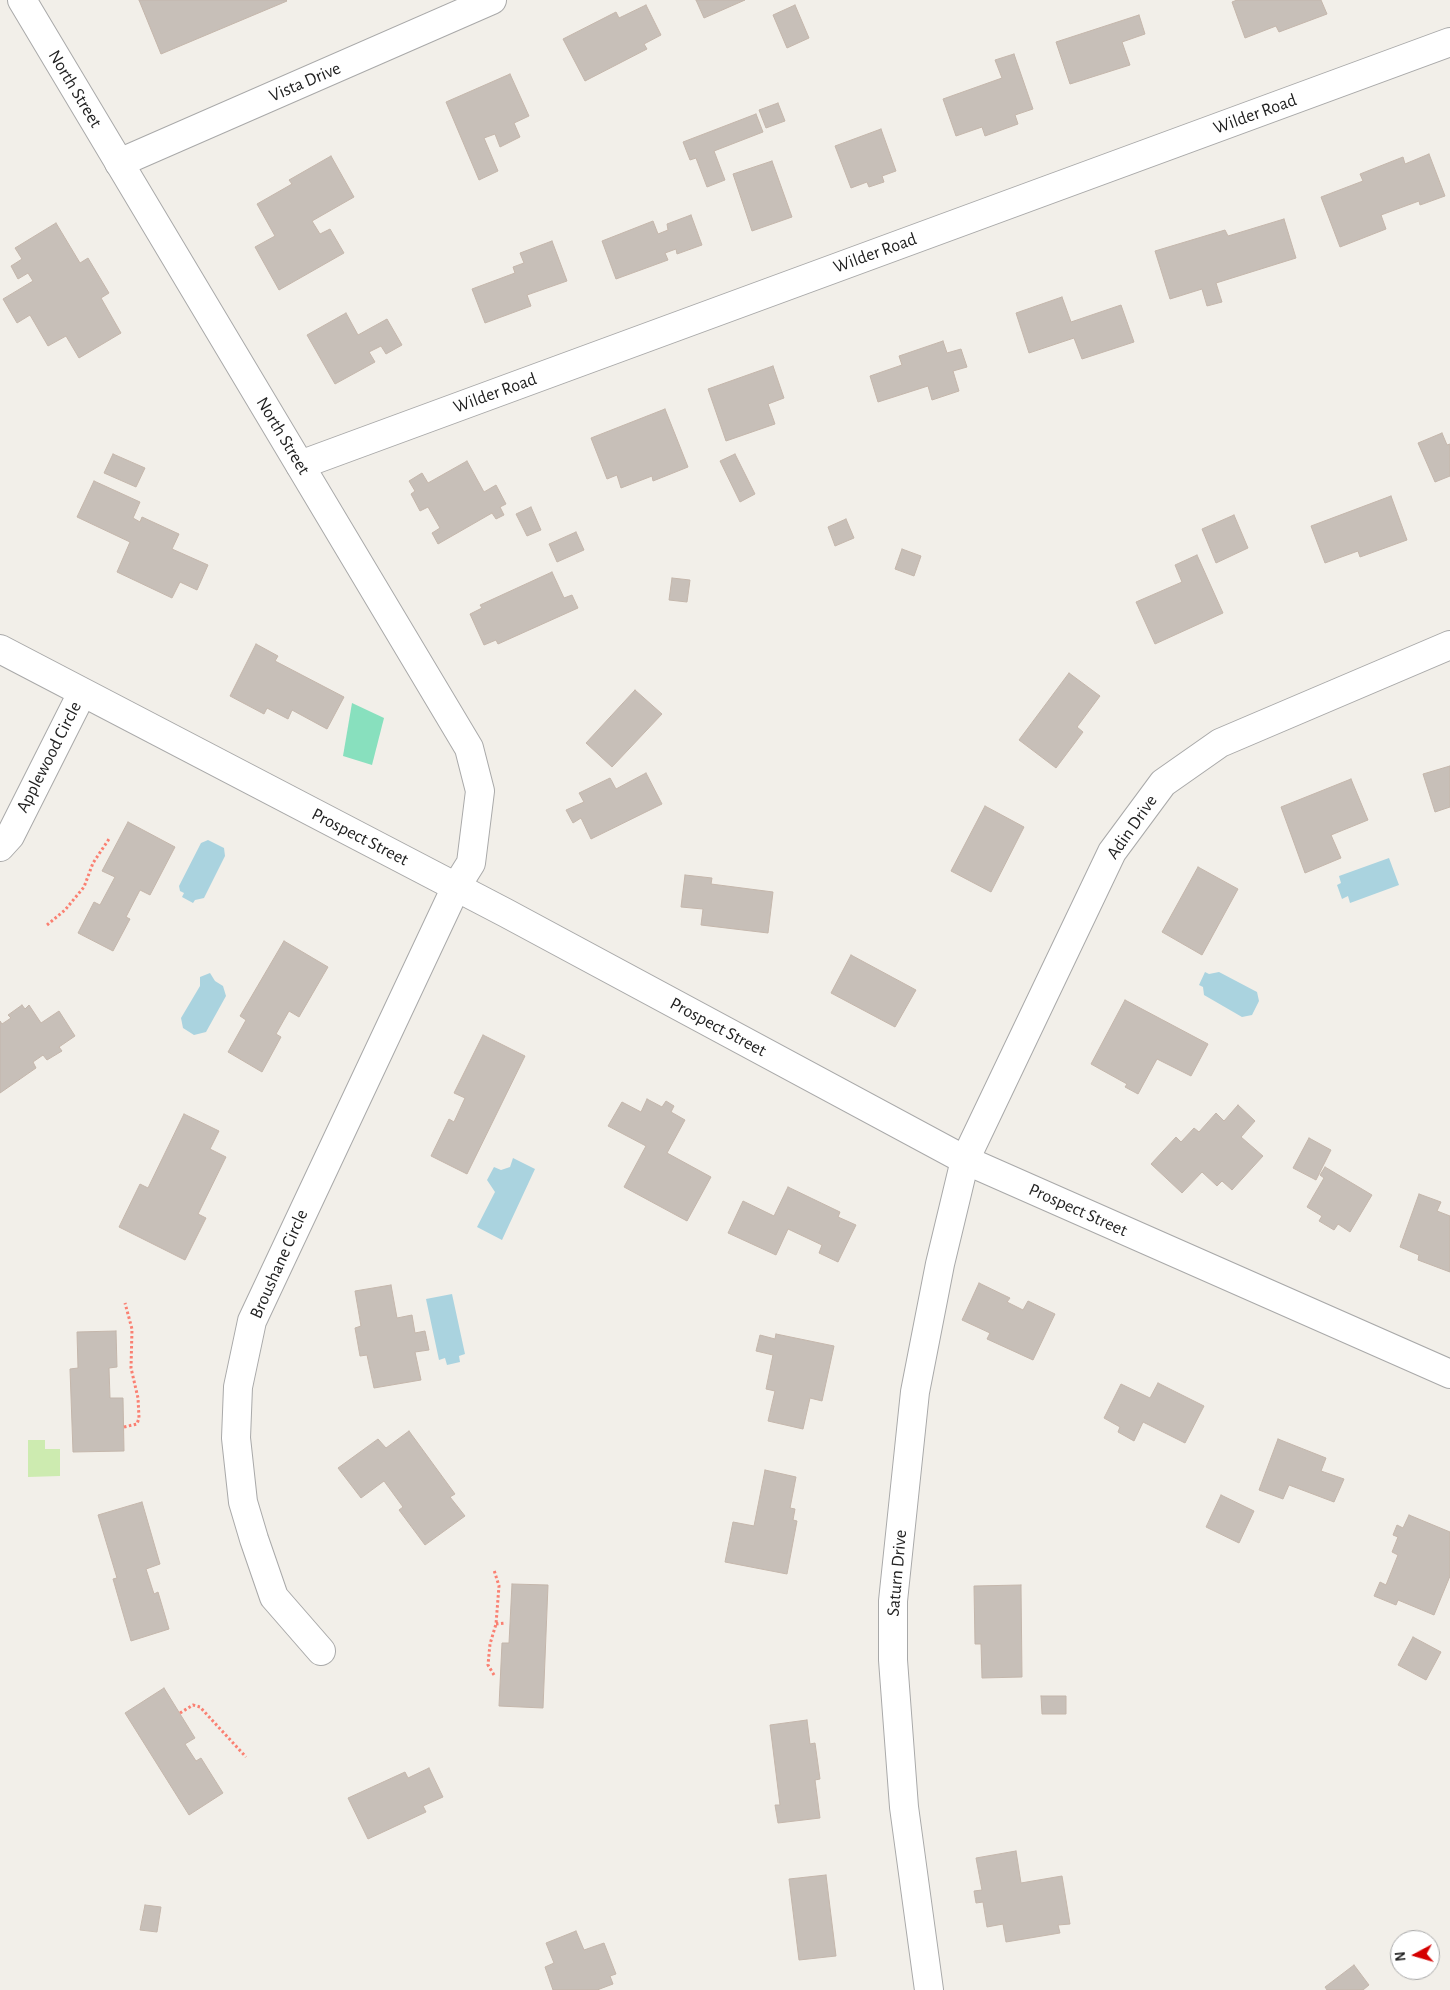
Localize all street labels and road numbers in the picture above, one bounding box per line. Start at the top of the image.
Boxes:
street label: North Street [43,46,107,132]
street label: Vista Drive [266,57,344,107]
street label: Wilder Road [1210,89,1300,139]
street label: Wilder Road [830,228,920,278]
street label: Wilder Road [450,368,540,418]
street label: North Street [251,393,315,479]
street label: Applewood Circle [12,698,86,816]
street label: Adin Drive [1102,791,1162,863]
street label: Prospect Street [308,803,412,871]
street label: Prospect Street [666,993,770,1061]
street label: Prospect Street [1025,1179,1131,1241]
street label: Broushane Circle [245,1206,313,1322]
street label: Saturn Drive [882,1529,912,1617]

